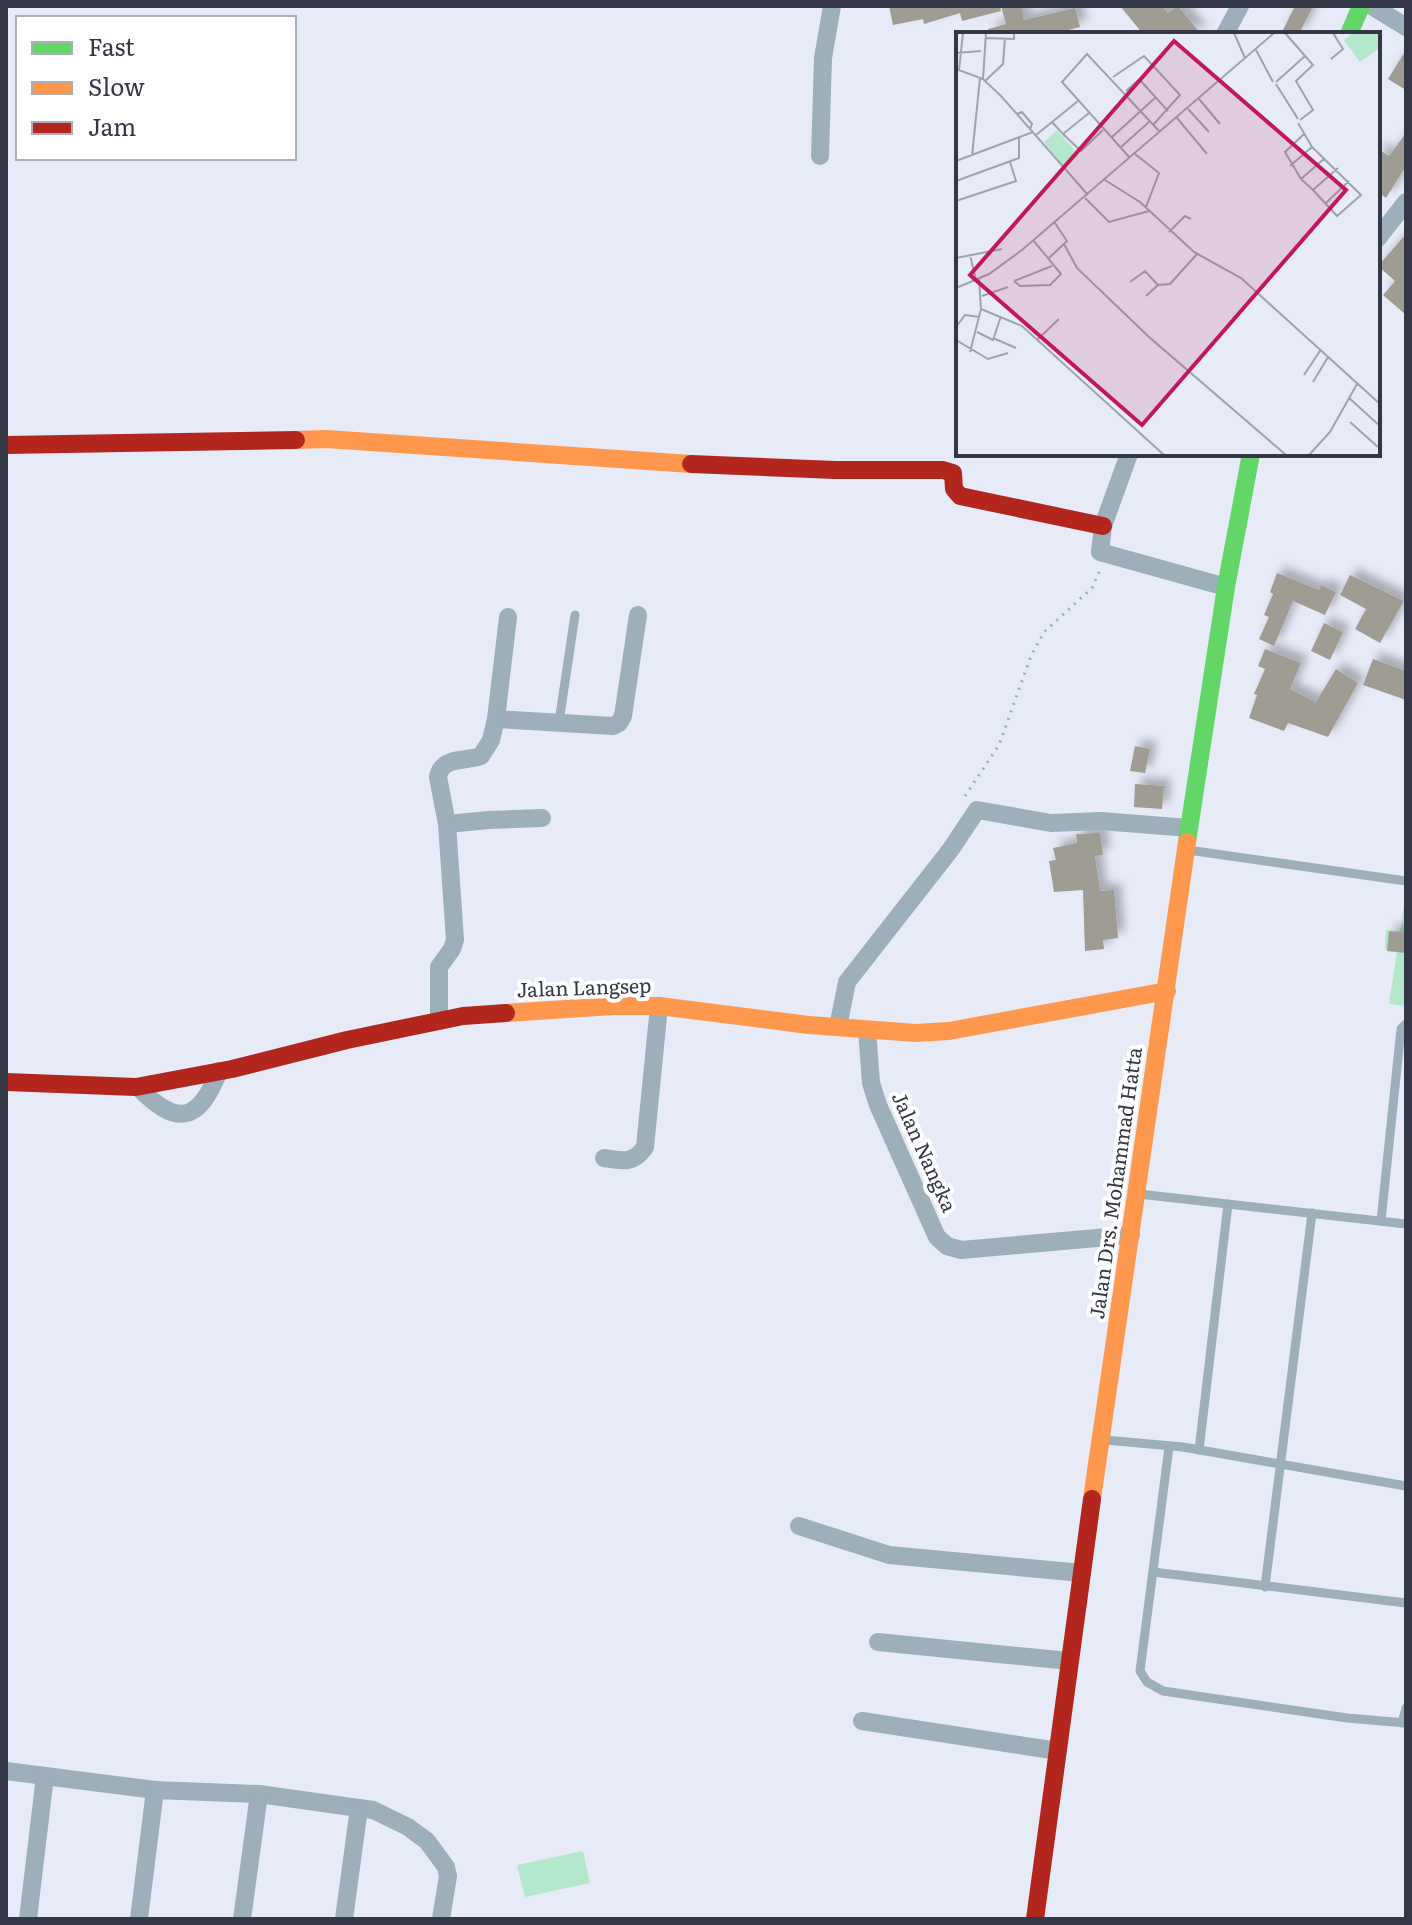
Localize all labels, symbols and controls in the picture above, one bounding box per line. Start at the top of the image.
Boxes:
legend [16,16,296,160]
text: Fast [88,28,135,63]
inset map [956,32,1380,456]
text: Slow [88,68,145,103]
text: Jam [88,108,136,143]
street label: Jalan Langsep [516,969,652,1003]
street label: Jalan Drs. Mohammad Hatta [1080,1045,1148,1321]
street label: Jalan Nangka [886,1086,966,1216]

